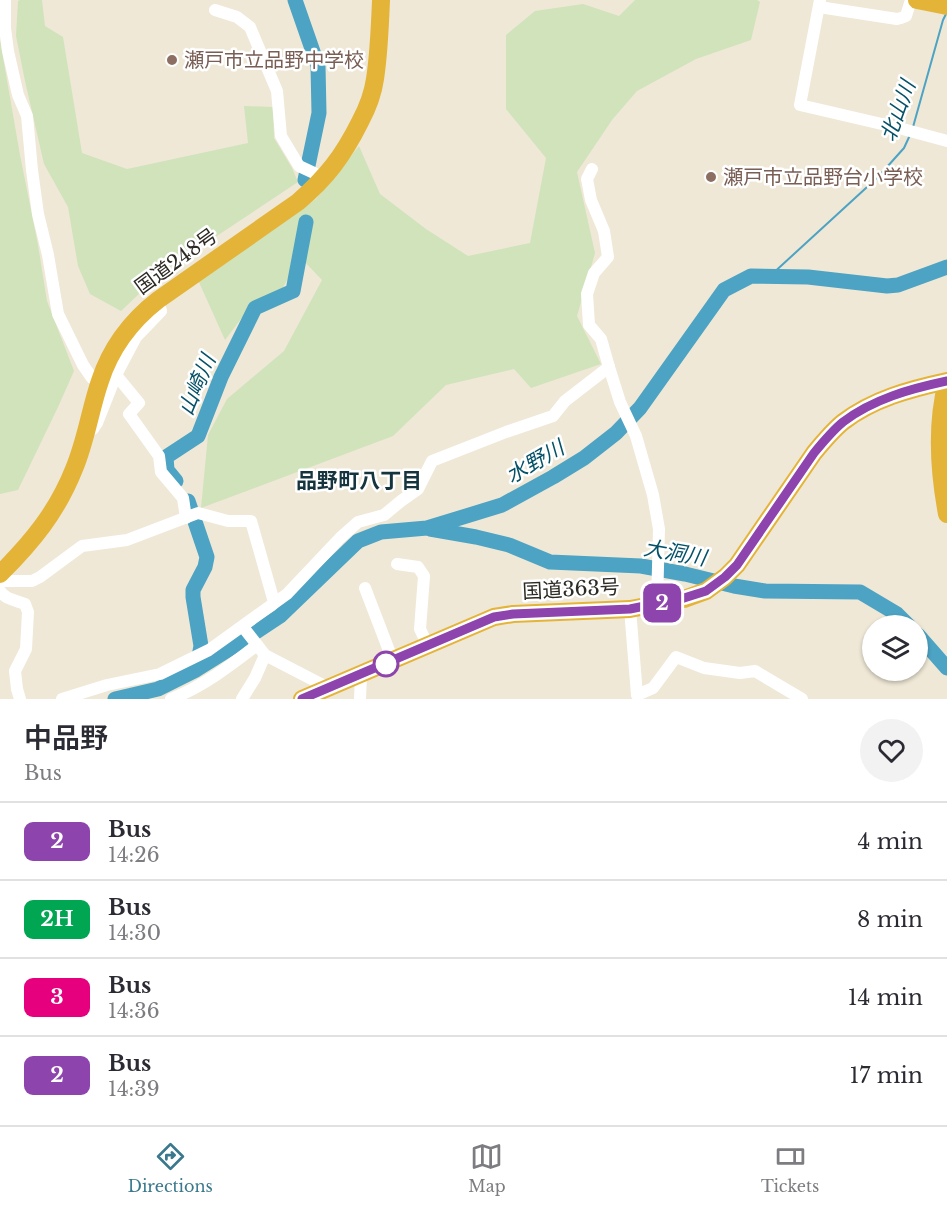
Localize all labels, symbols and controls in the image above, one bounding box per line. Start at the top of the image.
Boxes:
place label: 瀬戸市立品野中学校 [184,48,364,72]
marker: 瀬戸市立品野中学校 [165,53,179,67]
water label: 北山川 [875,75,922,145]
place label: 瀬戸市立品野台小学校 [723,165,923,189]
marker: 瀬戸市立品野台小学校 [704,170,718,184]
street label: 国道248号 [130,223,222,299]
water label: 山崎川 [173,349,222,419]
water label: 水野川 [501,434,571,489]
district label: 品野町八丁目 [296,468,422,494]
water label: 大洞川 [642,535,710,572]
street label: 国道363号 [522,574,620,604]
line badge: 2 [642,584,682,622]
text: 2 [655,590,669,616]
map controls [862,615,928,681]
button: layers [862,615,928,681]
unlabelled marker [373,651,399,677]
button: heart [860,719,923,782]
text: 中品野 [24,721,108,756]
text: Bus [24,761,62,785]
text: Bus [108,816,151,843]
text: 2 [50,828,64,854]
text: 4 min [858,828,923,855]
text: 14:26 [108,843,160,867]
text: Bus [108,894,151,921]
text: 2H [40,906,74,932]
text: 8 min [857,906,923,933]
text: 14:30 [108,921,161,945]
text: Bus [108,972,151,999]
text: 3 [50,984,64,1010]
text: 14 min [848,984,923,1011]
text: 14:36 [108,999,160,1023]
text: Bus [108,1050,151,1077]
text: 2 [50,1062,64,1088]
text: 17 min [850,1062,923,1089]
text: 14:39 [108,1077,160,1101]
tab: Directions [128,1140,213,1196]
tab: Map [468,1140,506,1196]
tab: Tickets [761,1140,819,1196]

